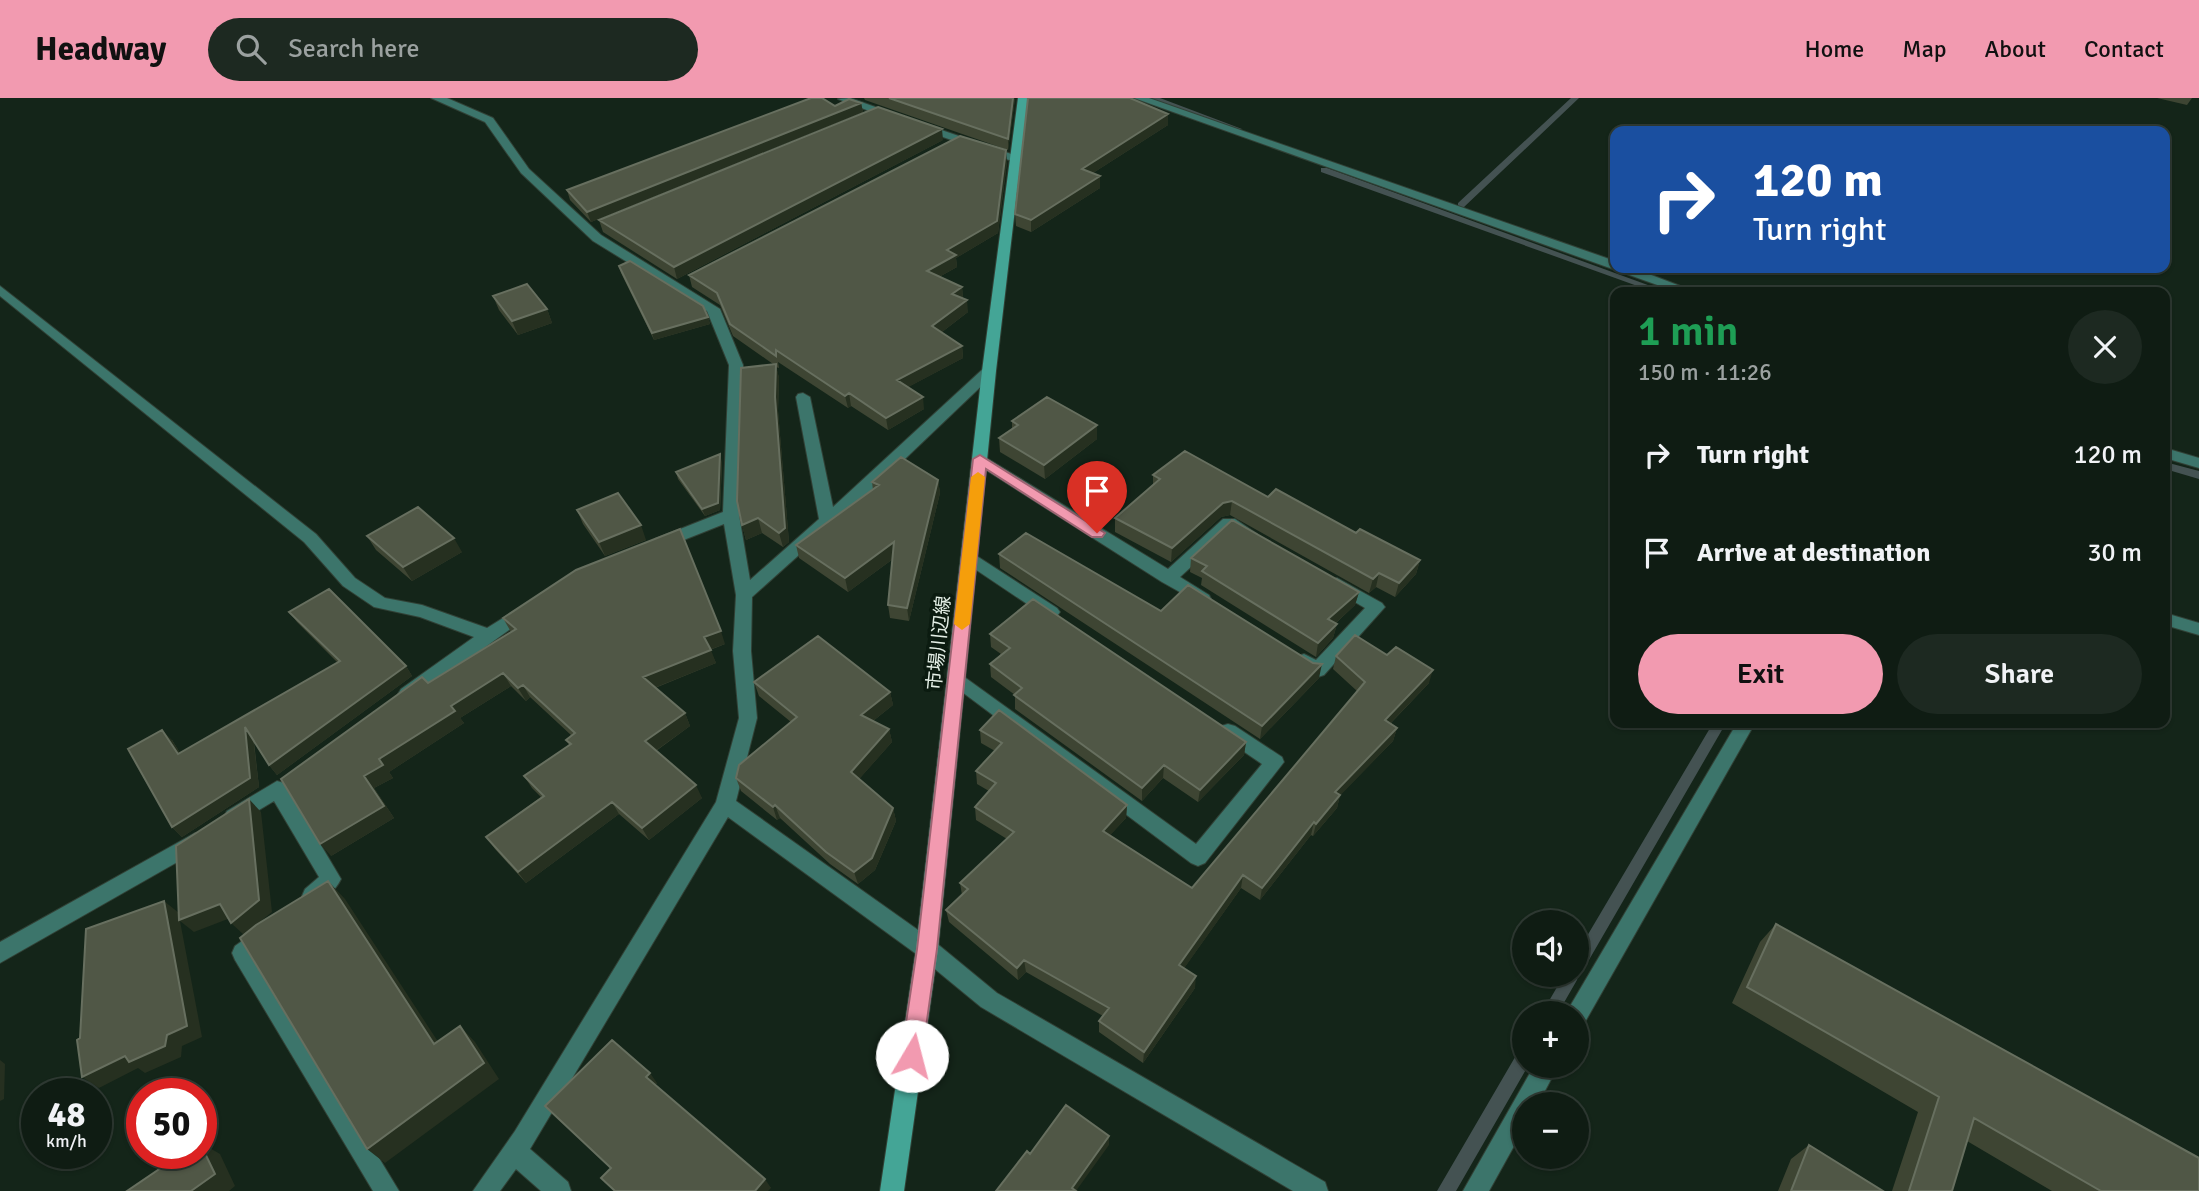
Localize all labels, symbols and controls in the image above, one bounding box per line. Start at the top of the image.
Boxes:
search box [208,18,698,81]
text: Headway [35,29,166,70]
icon: search [232,30,270,68]
text: Search here [288,33,419,65]
text: Home [1804,34,1864,64]
text: Map [1902,34,1947,64]
text: About [1985,34,2046,64]
text: Contact [2084,34,2164,64]
text: 120 m [1753,150,1883,210]
icon: right [1638,154,1729,245]
text: Turn right [1753,210,1886,249]
text: 1 min [1638,306,1739,357]
button: close [2068,310,2142,384]
text: 150 m · 11:26 [1638,358,1772,387]
icon: right [1638,436,1676,474]
text: Turn right [1697,439,1809,471]
text: 120 m [2073,439,2142,471]
pin [1067,461,1127,533]
icon: arrive [1078,472,1116,510]
icon: arrive [1638,534,1676,572]
text: Arrive at destination [1697,537,1930,569]
text: 30 m [2087,537,2142,569]
street label: 市場川辺線 [922,594,956,692]
button: Exit [1638,634,1883,714]
button: Share [1897,634,2142,714]
map controls [1512,910,1589,1169]
button: sound [1512,910,1589,987]
button: + [1512,1001,1589,1078]
position arrow [875,1019,949,1093]
speed limit sign: 50 [126,1078,217,1169]
button: − [1512,1092,1589,1169]
text: 48 [48,1093,85,1136]
text: km/h [46,1130,87,1152]

